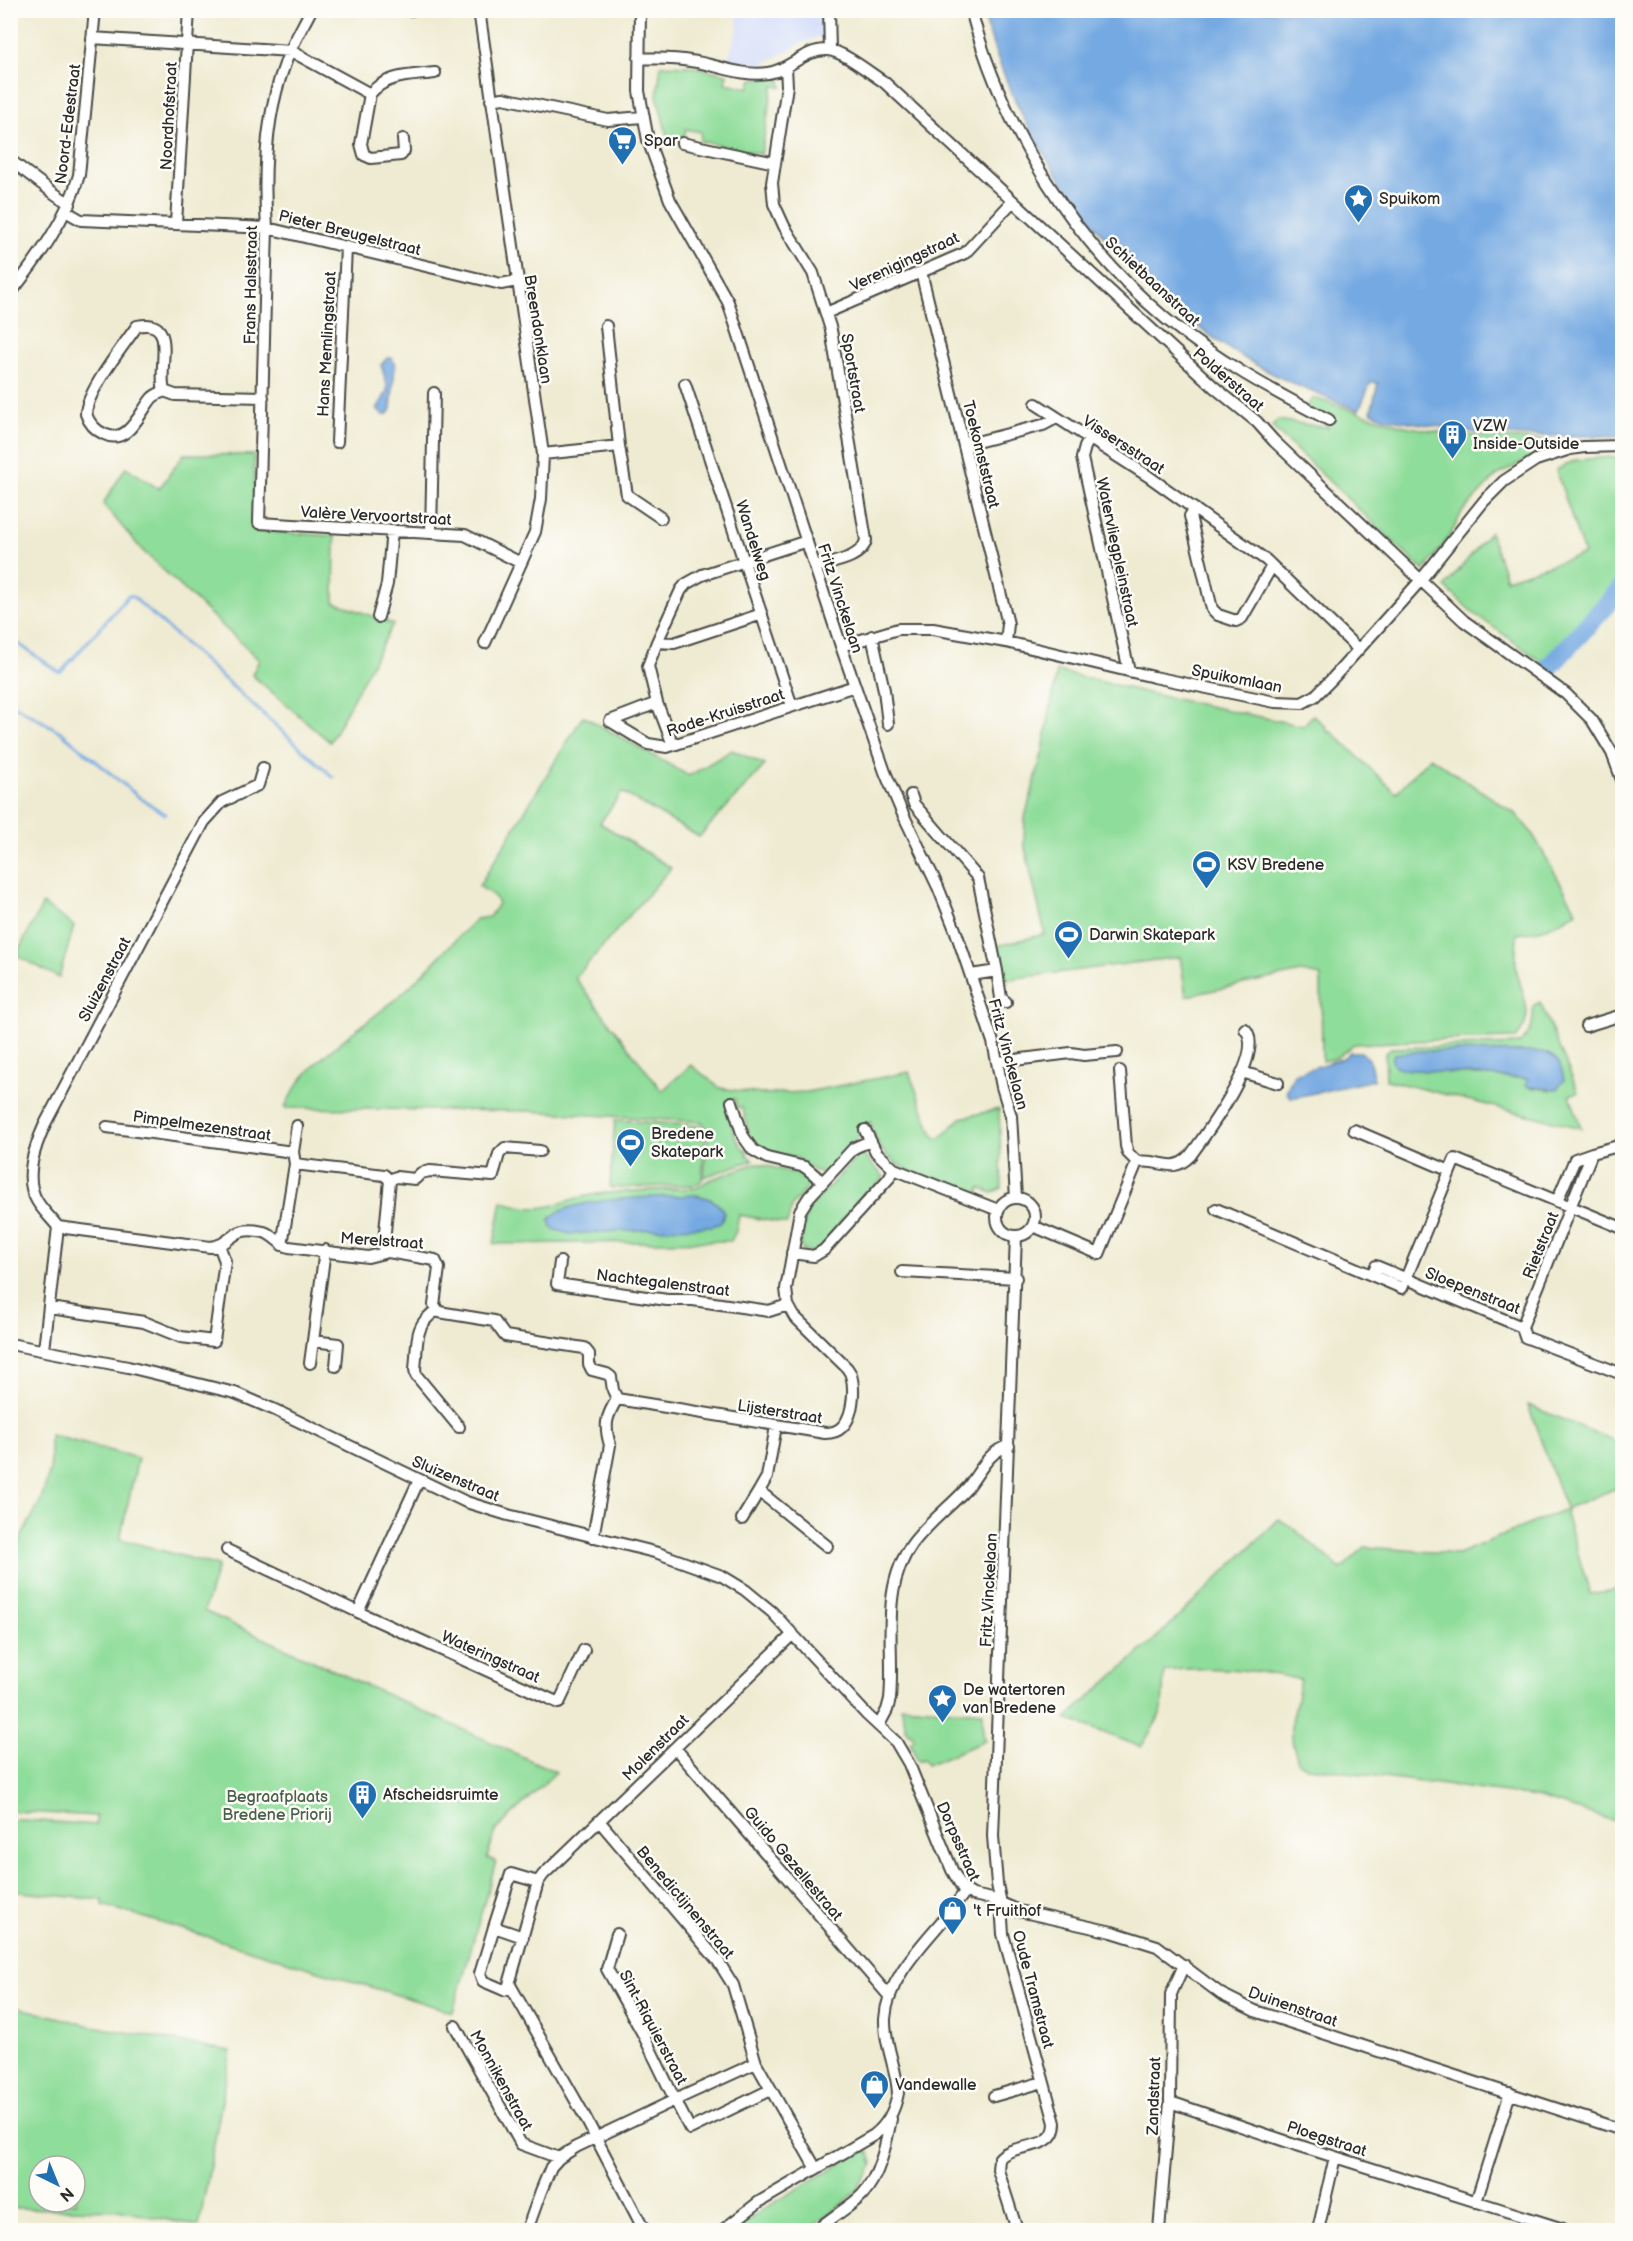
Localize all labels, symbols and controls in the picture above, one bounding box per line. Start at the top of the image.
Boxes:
street label: Noordhofstraat [157,61,182,171]
street label: Noord-Edestraat [52,63,85,185]
supermarket icon: Spar [607,124,639,166]
place label: Spar [644,132,678,151]
place icon: Spuikom [1342,182,1374,224]
place label: Spuikom [1379,190,1440,209]
street label: Pieter Breugelstraat [277,207,423,260]
street label: Frans Halsstraat [241,225,262,345]
street label: Verenigingstraat [847,229,962,296]
street label: Schietbaanstraat [1101,233,1203,331]
street label: Hans Memlingstraat [314,271,341,417]
street label: Breendonklaan [520,273,556,385]
street label: Sportstraat [836,332,869,414]
street label: Polderstraat [1189,344,1267,416]
street label: Toekomststraat [958,399,1003,510]
street label: Vissersstraat [1079,412,1168,479]
place label: VZW Inside-Outside [1473,417,1580,454]
building icon: VZW Inside-Outside [1436,418,1468,460]
street label: Watervliegpleinstraat [1091,476,1142,629]
street label: Wandelweg [731,498,774,583]
street label: Valère Vervoortstraat [300,503,452,530]
street label: Fritz Vinckelaan [813,541,866,656]
street label: Spuikomlaan [1190,661,1284,698]
street label: Rode-Kruisstraat [664,685,787,741]
sports icon: KSV Bredene [1190,848,1222,890]
place label: KSV Bredene [1227,856,1325,875]
sports icon: Darwin Skatepark [1052,918,1084,960]
place label: Darwin Skatepark [1089,926,1215,945]
street label: Sluizenstraat [75,934,136,1025]
street label: Fritz Vinckelaan [984,997,1032,1112]
street label: Pimpelmezenstraat [131,1107,272,1146]
place label: Bredene Skatepark [651,1125,723,1162]
sports icon: Bredene Skatepark [614,1126,646,1168]
street label: Rietstraat [1519,1209,1563,1282]
street label: Merelstraat [340,1229,424,1254]
street label: Sloepenstraat [1422,1264,1523,1319]
street label: Nachtegalenstraat [595,1266,731,1301]
street label: Lijsterstraat [736,1396,824,1429]
street label: Sluizenstraat [409,1452,502,1506]
street label: Fritz Vinckelaan [977,1533,1002,1648]
street label: Wateringstraat [438,1627,543,1688]
place label: De watertoren van Bredene [962,1681,1065,1718]
place icon: De watertoren van Bredene [926,1682,958,1724]
street label: Molenstraat [619,1711,693,1785]
building icon: Afscheidsruimte [346,1778,378,1820]
place label: Afscheidsruimte [383,1786,499,1805]
park label: Begraafplaats Bredene Priorij [222,1788,332,1825]
street label: Dorpsstraat [932,1799,984,1884]
street label: Guido Gezellestraat [739,1803,846,1925]
street label: Benedictijnenstraat [632,1843,738,1963]
shop icon: 't Fruithof [936,1894,968,1936]
place label: 't Fruithof [973,1902,1042,1921]
street label: Oude Tramstraat [1008,1928,1057,2051]
street label: Sint-Riquierstraat [614,1967,691,2088]
street label: Duinenstraat [1245,1983,1340,2032]
street label: Monnikenstraat [465,2027,536,2134]
street label: Zandstraat [1144,2056,1165,2137]
shop icon: Vandewalle [858,2068,890,2110]
place label: Vandewalle [895,2076,977,2095]
street label: Ploegstraat [1284,2118,1369,2161]
north arrow [27,2154,87,2214]
text: N [55,2183,77,2205]

